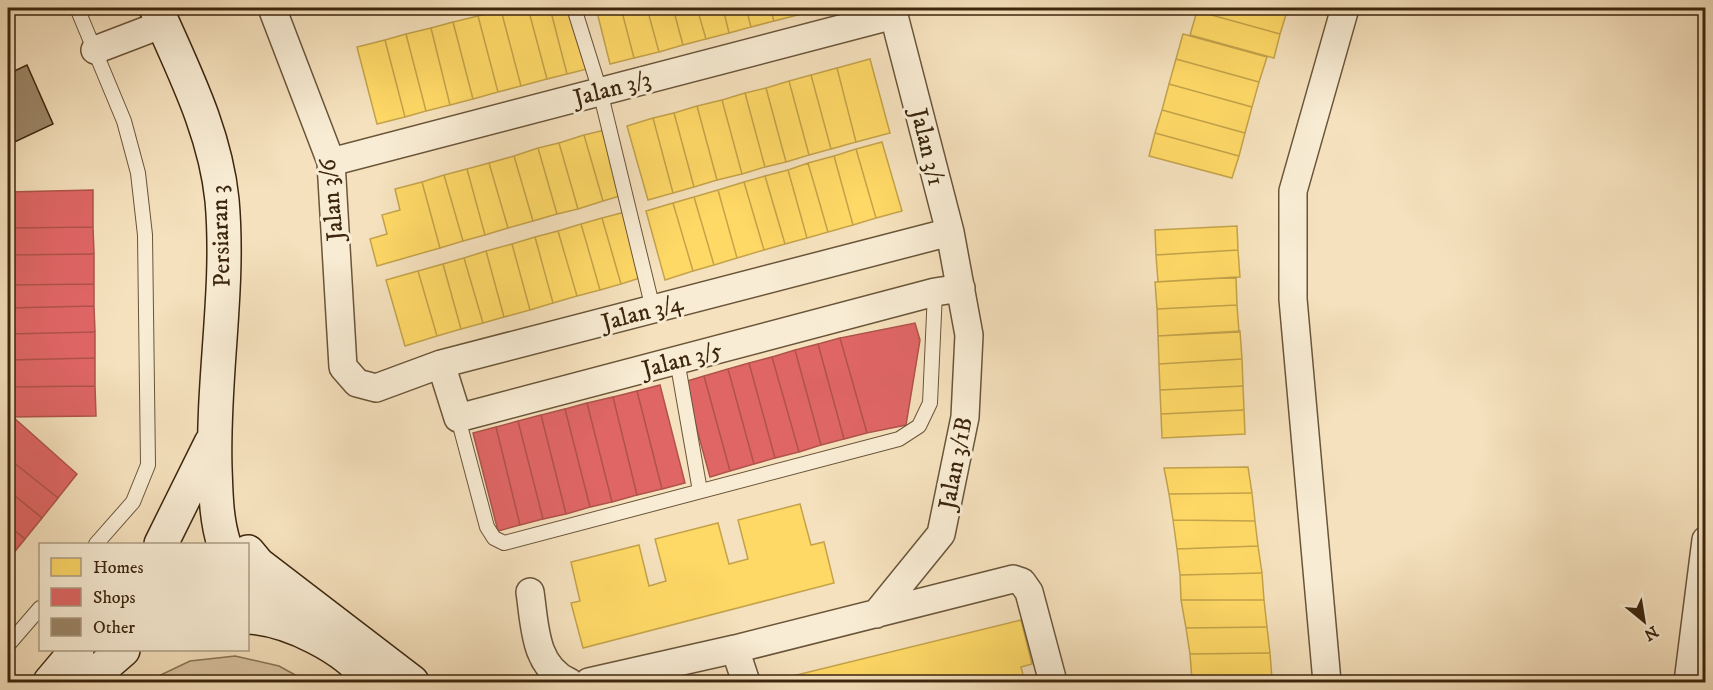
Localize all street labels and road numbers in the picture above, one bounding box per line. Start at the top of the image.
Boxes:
street label: Jalan 3/3 [568,64,654,114]
street label: Jalan 3/1 [902,104,951,189]
street label: Jalan 3/6 [313,156,351,244]
street label: Persiaran 3 [204,184,238,288]
street label: Jalan 3/4 [596,287,687,339]
street label: Jalan 3/5 [637,335,726,386]
street label: Jalan 3/1B [932,414,980,514]

